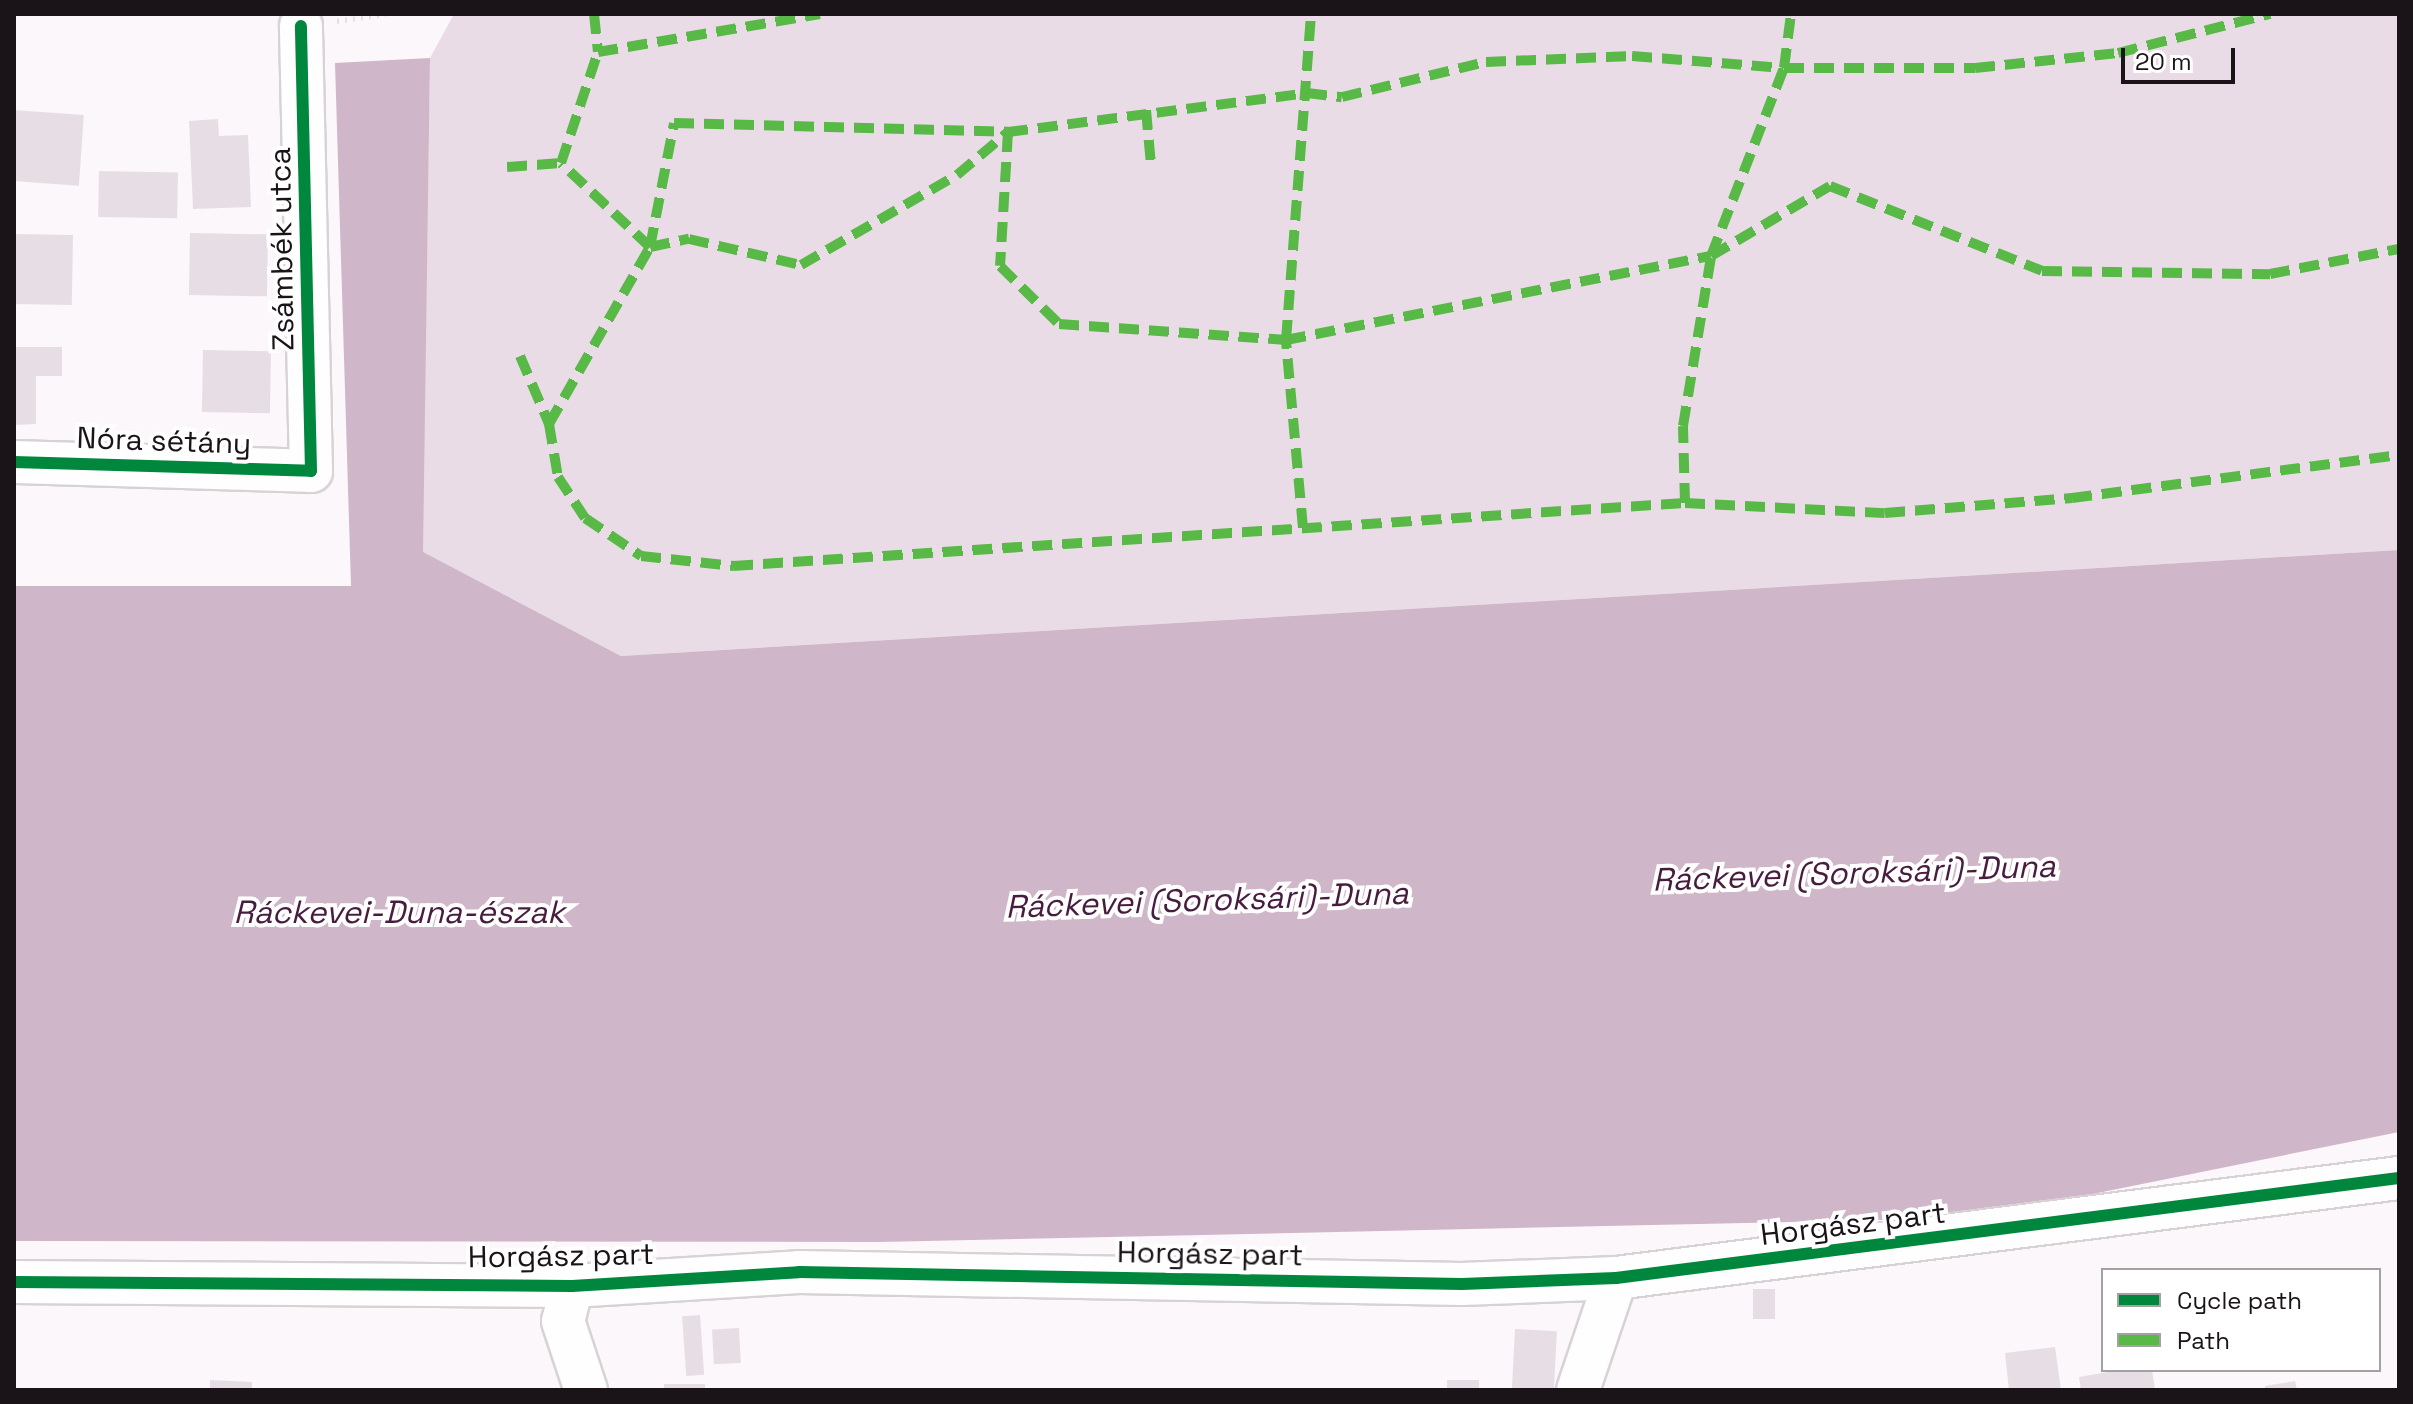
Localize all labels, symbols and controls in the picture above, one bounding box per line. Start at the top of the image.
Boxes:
scale bar [2125,32,2239,82]
text: 20 m [2135,46,2192,77]
street label: Zsámbék utca [262,147,302,351]
street label: Nóra sétány [76,420,252,462]
water label: Ráckevei (Soroksári)-Duna [1652,847,2056,899]
water label: Ráckevei (Soroksári)-Duna [1005,874,1409,926]
water label: Ráckevei-Duna-észak [233,893,565,931]
street label: Horgász part [1758,1195,1948,1253]
street label: Horgász part [1117,1234,1303,1274]
street label: Horgász part [468,1236,654,1276]
legend [2101,1268,2381,1372]
text: Cycle path [2177,1285,2302,1316]
text: Path [2177,1325,2230,1356]

